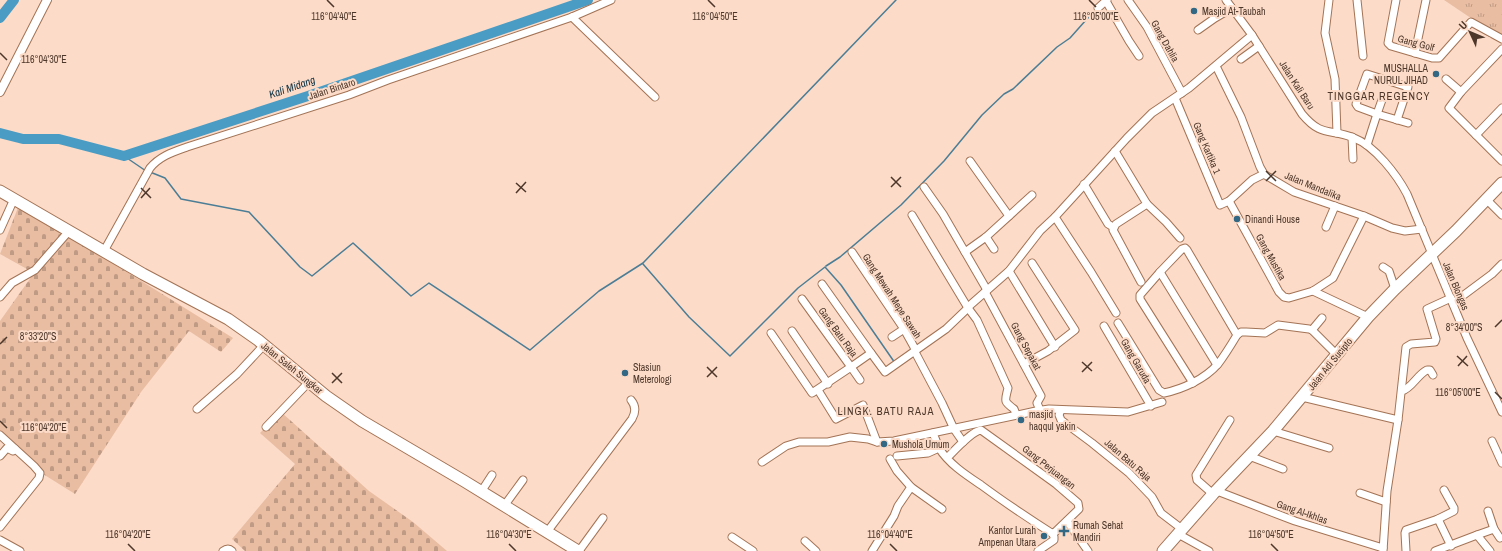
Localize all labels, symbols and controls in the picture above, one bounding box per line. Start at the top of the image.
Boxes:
place label: Masjid At-Taubah [1202,5,1266,18]
marker: Masjid At-Taubah [1189,6,1199,16]
text: 116°04'40"E [311,10,357,23]
text: 116°04'50"E [692,10,738,23]
text: 116°05'00"E [1073,10,1119,23]
north arrow [1450,12,1490,52]
street label: Gang Dahlia [1148,18,1182,65]
text: U [1456,18,1470,32]
street label: Gang Golf [1396,32,1436,54]
text: 116°04'30"E [21,53,67,66]
street label: Jalan Kali Baru [1276,58,1318,112]
place label: MUSHALLA NURUL JIHAD [1374,62,1429,87]
marker: MUSHALLA NURUL JIHAD [1431,69,1441,79]
water label: Kali Midang [267,73,317,101]
street label: Jalan Bintaro [307,75,357,103]
district label: TINGGAR REGENCY [1327,89,1431,103]
street label: Gang Kartika 1 [1190,120,1224,176]
street label: Jalan Mandalika [1283,169,1344,203]
place label: Dinandi House [1245,213,1300,226]
marker: Dinandi House [1232,214,1242,224]
street label: Gang Mustika [1253,232,1289,283]
street label: Gang Mewah Mepe Sawah [860,251,924,341]
street label: Jalan Blongas [1440,260,1472,312]
street label: Gang Batu Raja [816,305,861,360]
street label: Gang Sepakat [1008,320,1044,373]
text: 8°34'00"S [1446,321,1483,334]
text: 8°33'20"S [20,330,57,343]
street label: Jalan Adi Sucipto [1305,335,1355,393]
street label: Gang Garuda [1118,336,1154,386]
street label: Jalan Saleh Sungkar [259,339,326,397]
place label: Stasiun Meterologi [633,361,672,386]
marker: Stasiun Meterologi [620,368,630,378]
text: 116°05'00"E [1435,386,1481,399]
district label: LINGK. BATU RAJA [837,404,935,418]
place label: masjid haqqul yakin [1029,408,1076,433]
marker: masjid haqqul yakin [1016,415,1026,425]
text: 116°04'20"E [21,421,67,434]
street label: Jalan Batu Raja [1102,436,1154,484]
place label: Mushola Umum [892,438,950,451]
marker: Mushola Umum [879,439,889,449]
street label: Gang Perjuangan [1020,442,1078,492]
street label: Gang Al-Ikhlas [1275,497,1329,527]
place label: Rumah Sehat Mandiri [1073,519,1124,544]
place label: Kantor Lurah Ampenan Utara [978,524,1036,549]
marker: Rumah Sehat Mandiri [1058,525,1070,537]
text: 116°04'20"E [105,528,151,541]
text: 116°04'30"E [486,528,532,541]
text: 116°04'40"E [867,528,913,541]
text: 116°04'50"E [1248,528,1294,541]
marker: Kantor Lurah Ampenan Utara [1039,531,1049,541]

